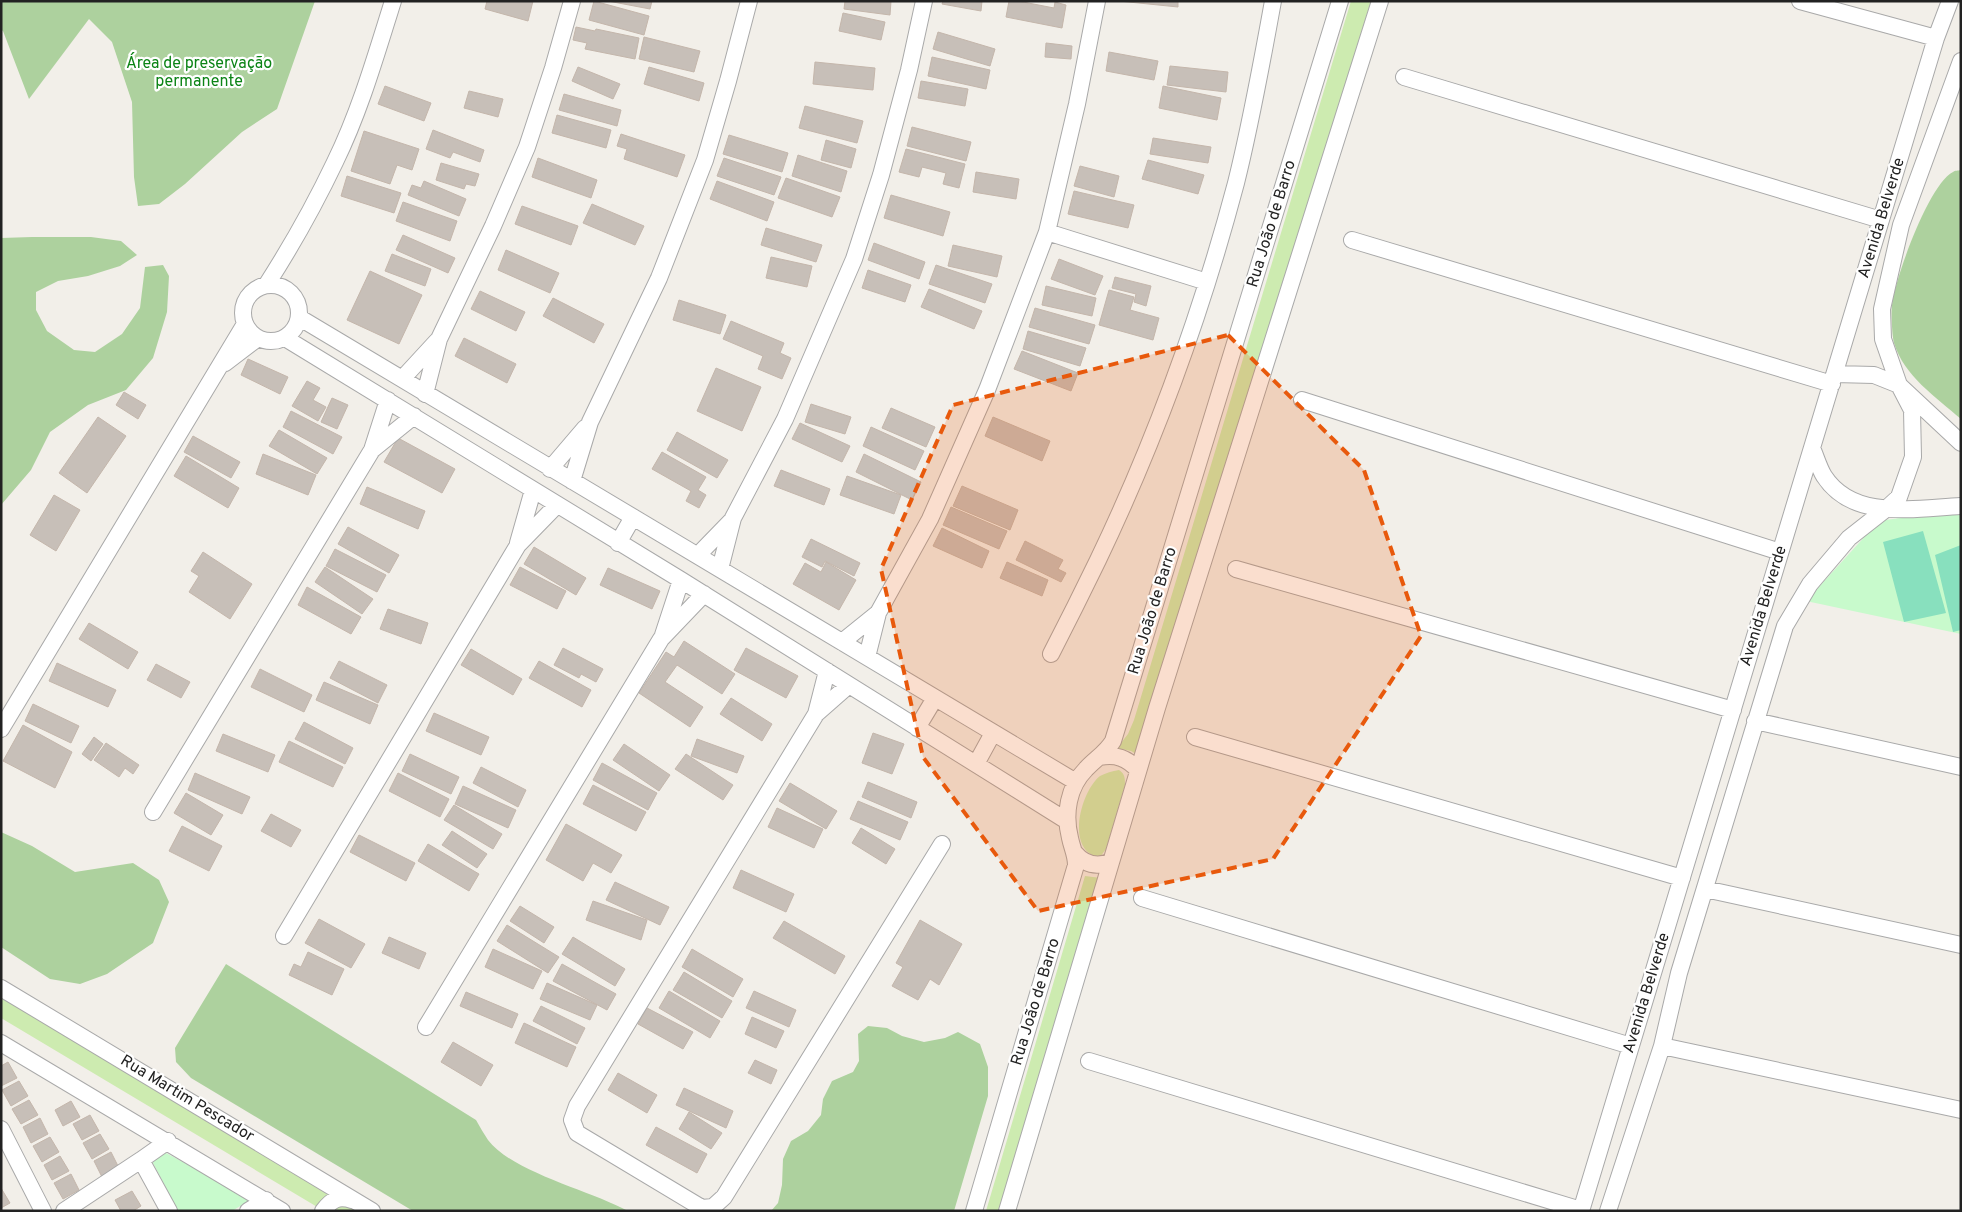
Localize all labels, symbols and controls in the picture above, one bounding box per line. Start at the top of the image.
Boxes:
park label: Área de preservação permanente [126,52,272,92]
street label: Avenida Belverde [1854,155,1910,281]
street label: Rua João de Barro [1243,158,1301,290]
street label: Avenida Belverde [1736,543,1792,669]
street label: Rua João de Barro [1124,545,1182,677]
street label: Avenida Belverde [1619,930,1675,1056]
street label: Rua João de Barro [1007,936,1065,1068]
street label: Rua Martim Pescador [116,1051,258,1147]

